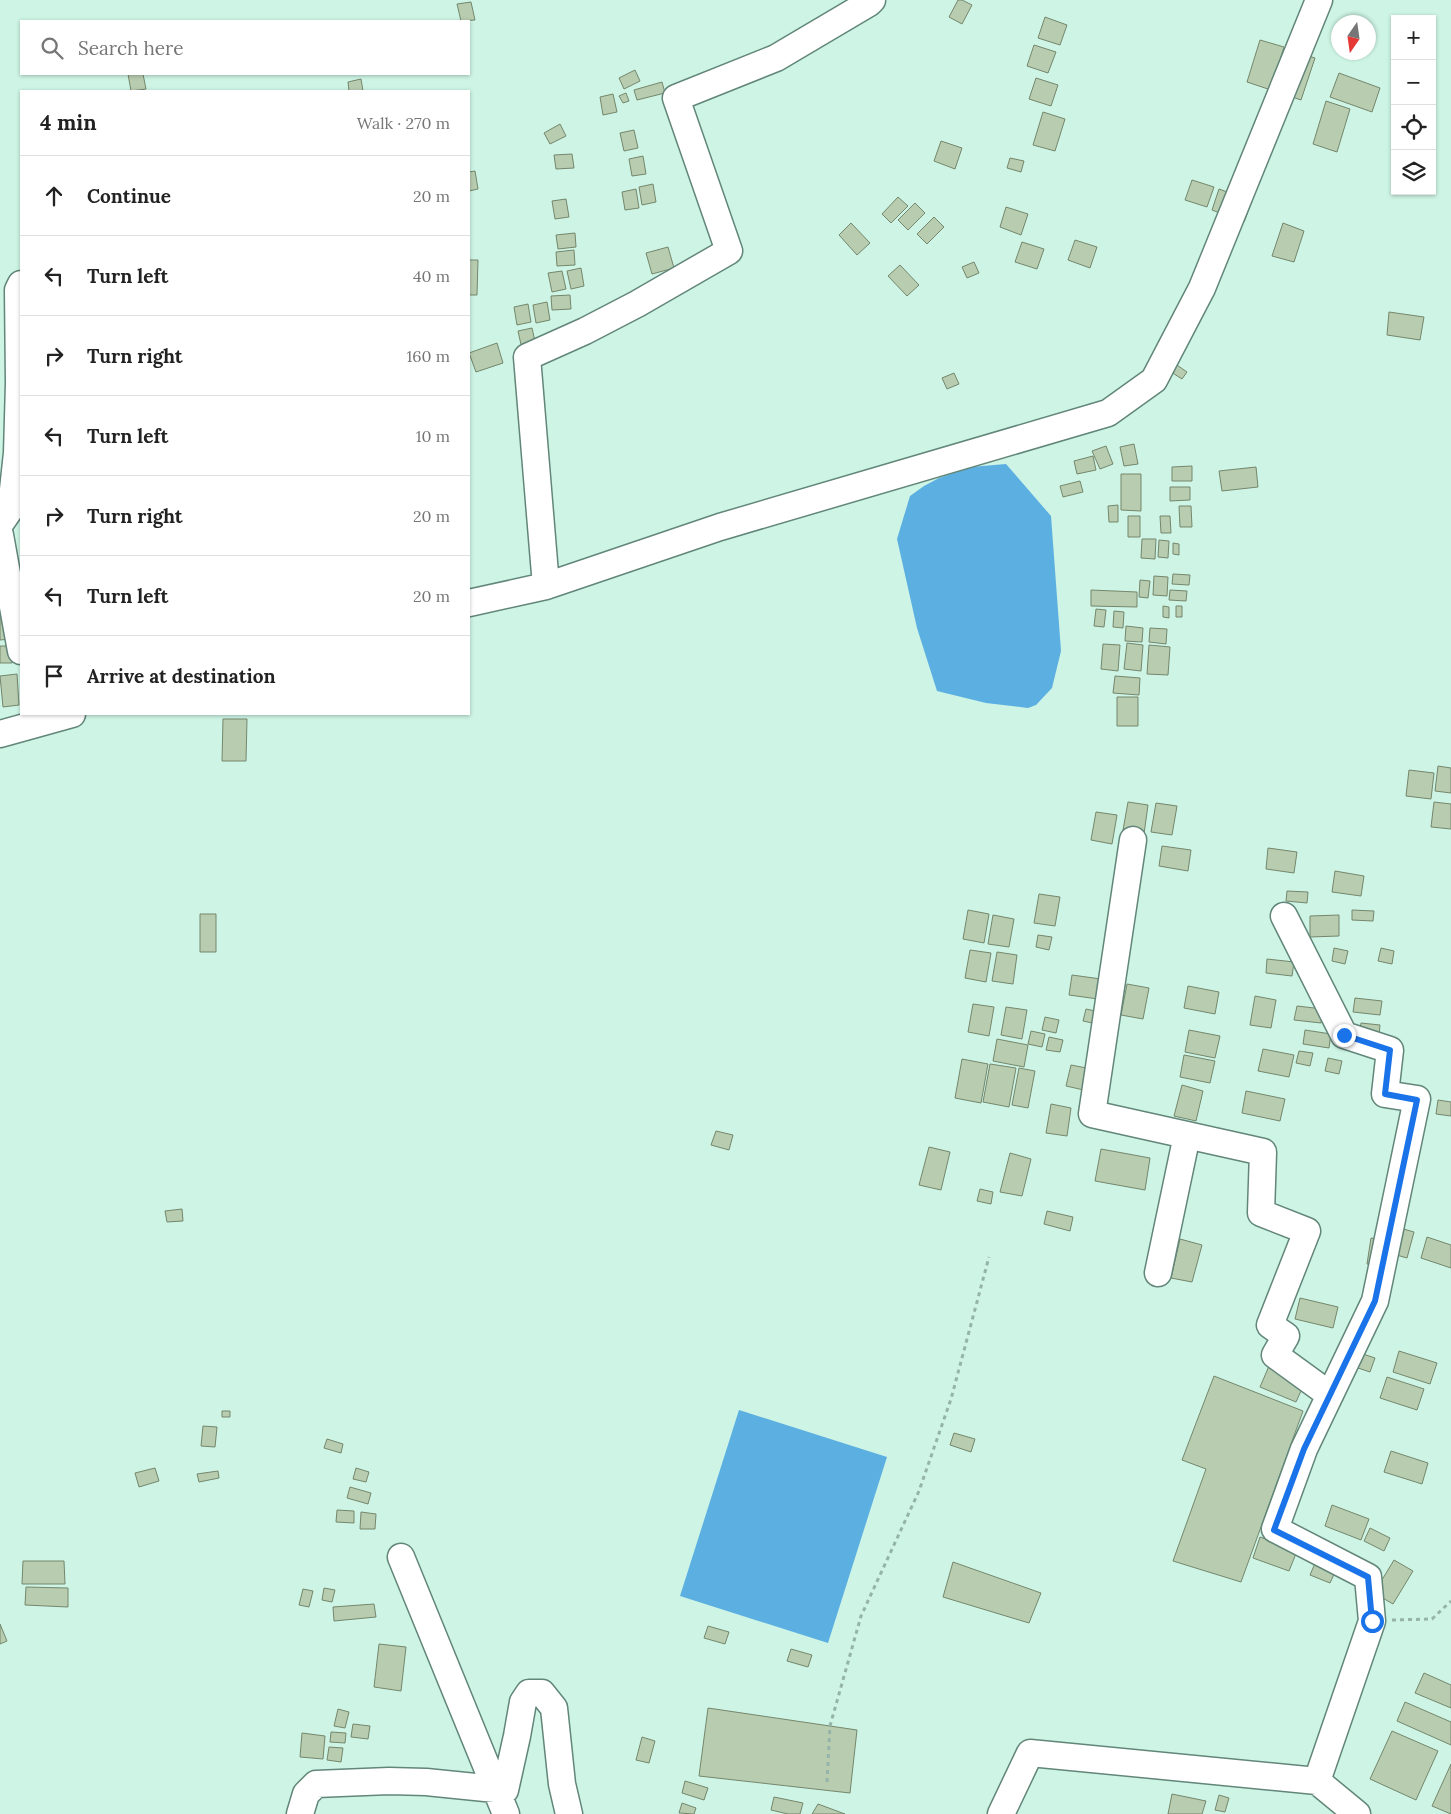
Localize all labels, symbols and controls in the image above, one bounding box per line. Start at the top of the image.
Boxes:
north arrow [1331,15,1376,60]
map controls [1391,15,1436,195]
button: + [1391,15,1436,60]
search box [20,20,470,75]
icon: search [38,34,66,62]
text: Search here [78,36,184,60]
button: − [1391,60,1436,105]
button: locate [1391,105,1436,150]
text: 4 min [40,109,97,136]
text: Walk · 270 m [357,113,450,133]
button: layers [1391,150,1436,195]
icon: ahead [40,182,68,210]
text: Continue [87,184,171,208]
text: 20 m [413,186,450,206]
icon: left [40,262,68,290]
text: Turn left [87,264,168,288]
text: 40 m [413,266,450,286]
icon: right [40,342,68,370]
text: Turn right [87,344,183,368]
text: 160 m [406,346,450,366]
icon: left [40,422,68,450]
text: Turn left [87,424,168,448]
text: 10 m [416,426,450,446]
icon: right [40,502,68,530]
text: Turn right [87,504,183,528]
text: 20 m [413,506,450,526]
icon: left [40,582,68,610]
text: Turn left [87,584,168,608]
text: 20 m [413,586,450,606]
icon: arrive [40,662,68,690]
text: Arrive at destination [87,664,276,688]
route end [1333,1024,1356,1047]
route start [1361,1610,1384,1633]

